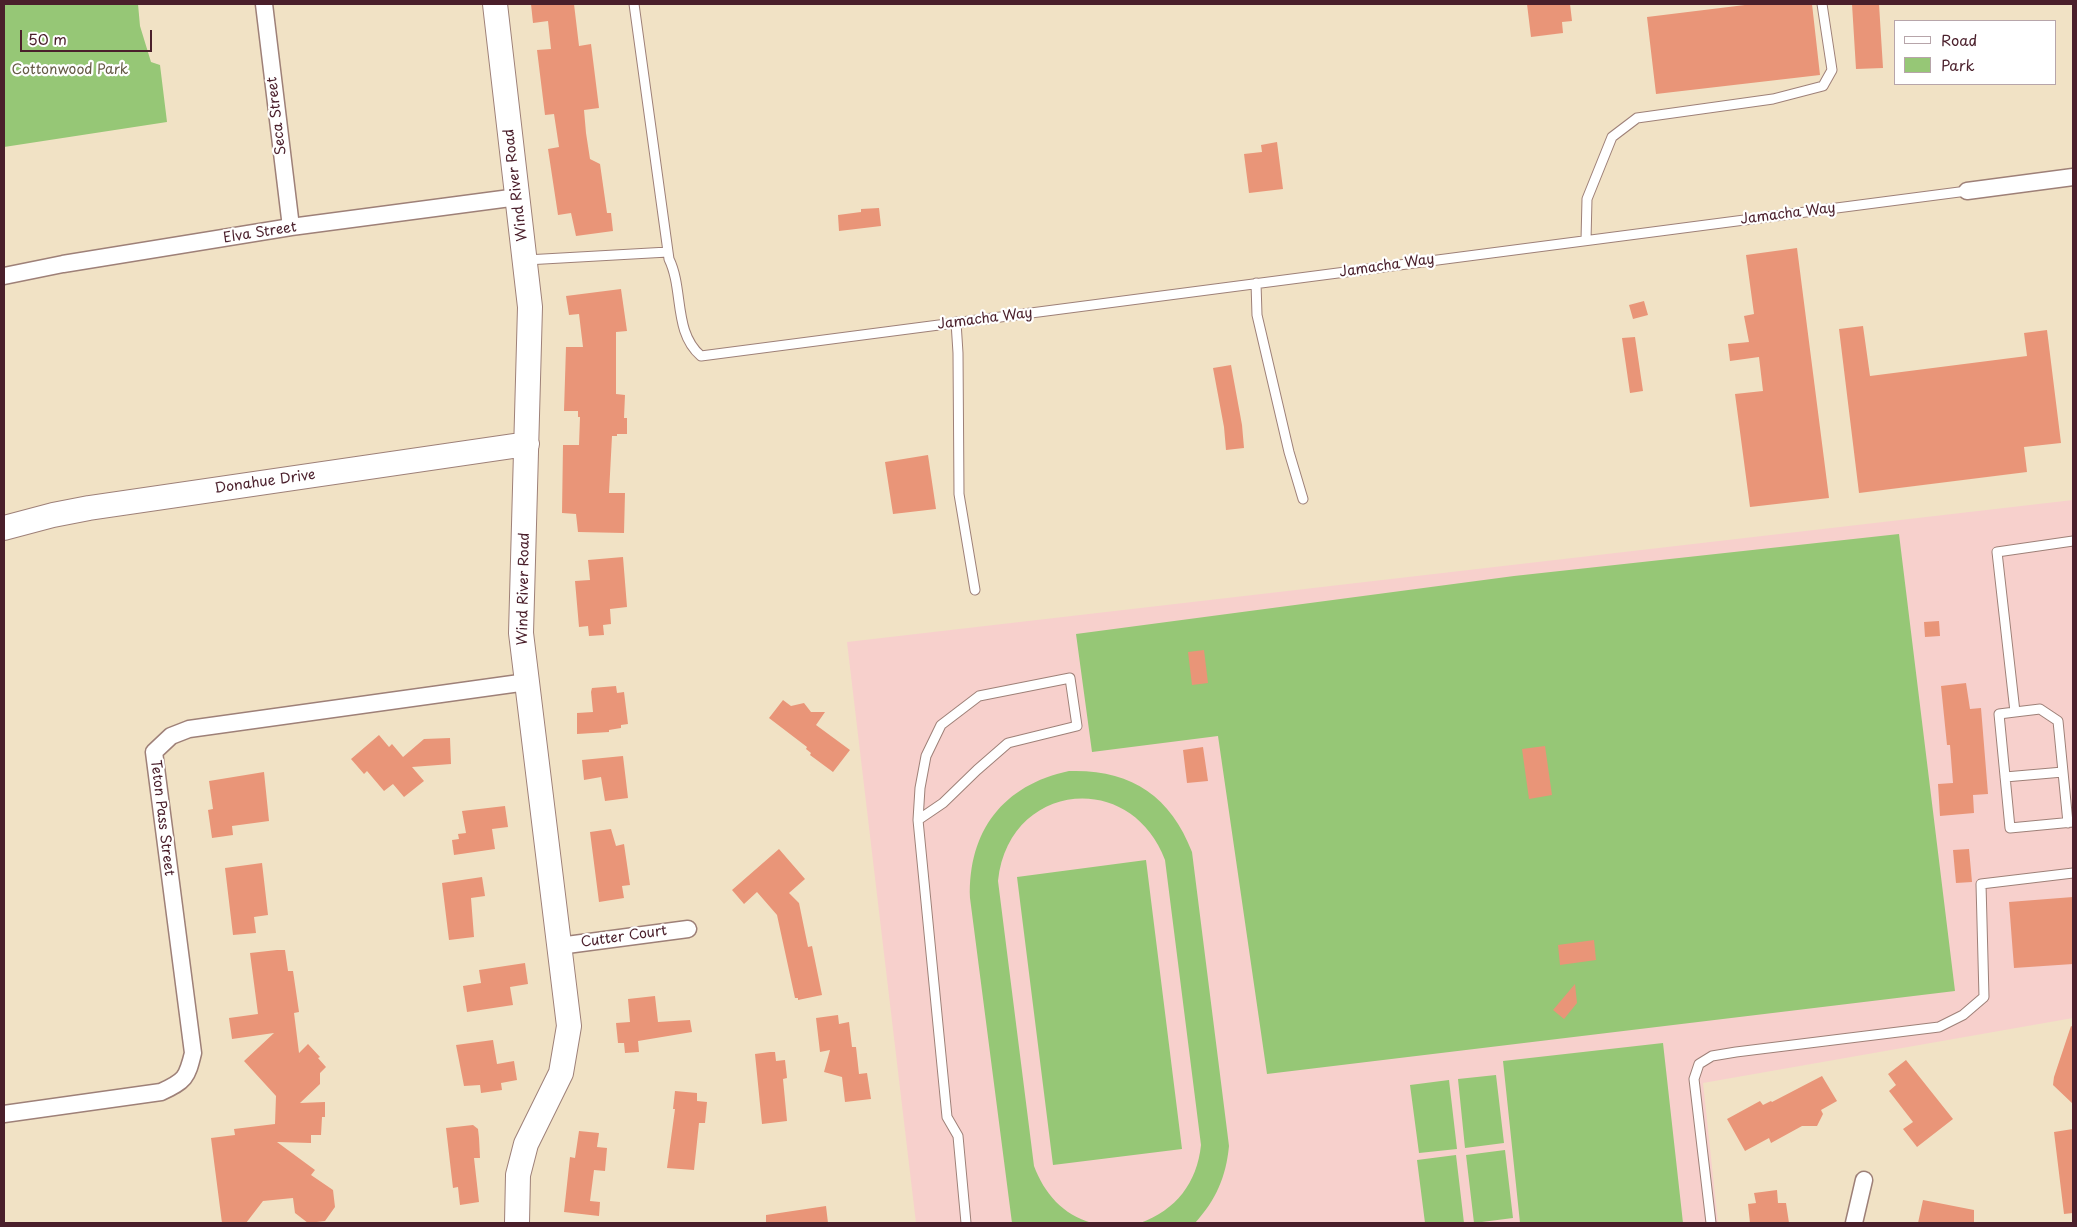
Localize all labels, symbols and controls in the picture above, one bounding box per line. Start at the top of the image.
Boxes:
scale bar [22,20,155,52]
legend [1894,20,2057,85]
text: 50 m [28,27,67,50]
text: Road [1941,28,1977,51]
text: Park [1941,53,1975,76]
park label: Cottonwood Park [12,62,128,78]
street label: Seca Street [264,76,290,156]
street label: Wind River Road [501,128,531,242]
street label: Jamacha Way [1739,200,1837,228]
street label: Elva Street [222,219,298,247]
street label: Jamacha Way [1338,251,1436,281]
street label: Jamacha Way [936,305,1034,333]
street label: Donahue Drive [213,467,317,497]
street label: Wind River Road [515,532,533,646]
street label: Teton Pass Street [147,759,177,877]
street label: Cutter Court [580,923,668,951]

